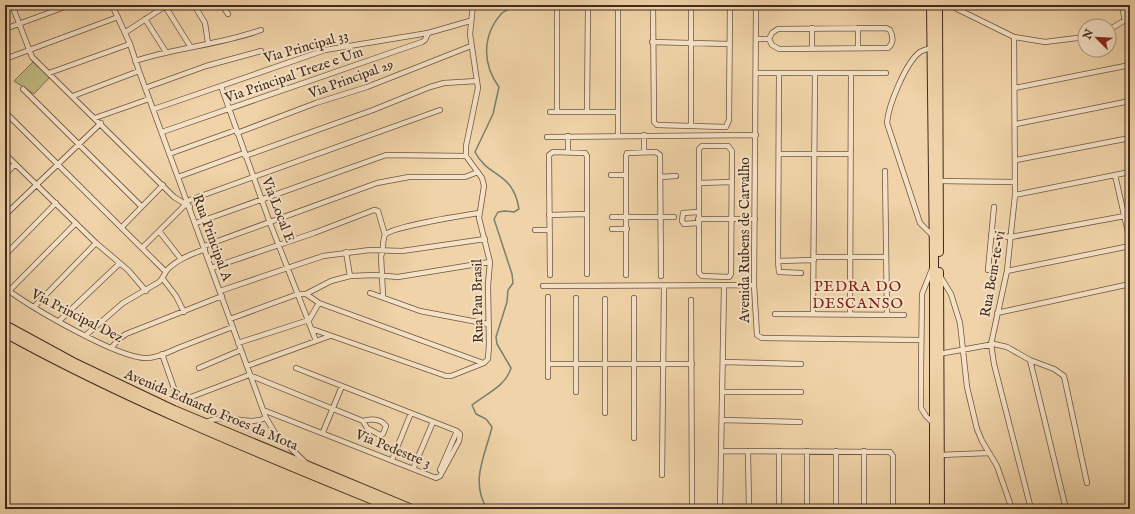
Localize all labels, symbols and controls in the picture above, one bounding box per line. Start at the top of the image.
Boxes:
north arrow [1077,18,1117,58]
street label: Via Principal 33 [261,26,350,68]
text: N [1080,27,1097,42]
street label: Via Principal Treze e Um [222,43,366,107]
street label: Via Principal 29 [305,55,396,103]
street label: Avenida Rubens de Carvalho [736,157,754,324]
street label: Via Local E [257,174,299,245]
street label: Rua Principal A [188,192,236,284]
street label: Rua Bem-te-vi [977,229,1010,319]
street label: Rua Pau Brasil [468,259,488,343]
district label: PEDRA DO DESCANSO [812,277,904,313]
street label: Via Principal Dez [27,285,126,347]
street label: Avenida Eduardo Froes da Mota [121,365,301,455]
street label: Via Pedestre 3 [352,425,433,472]

